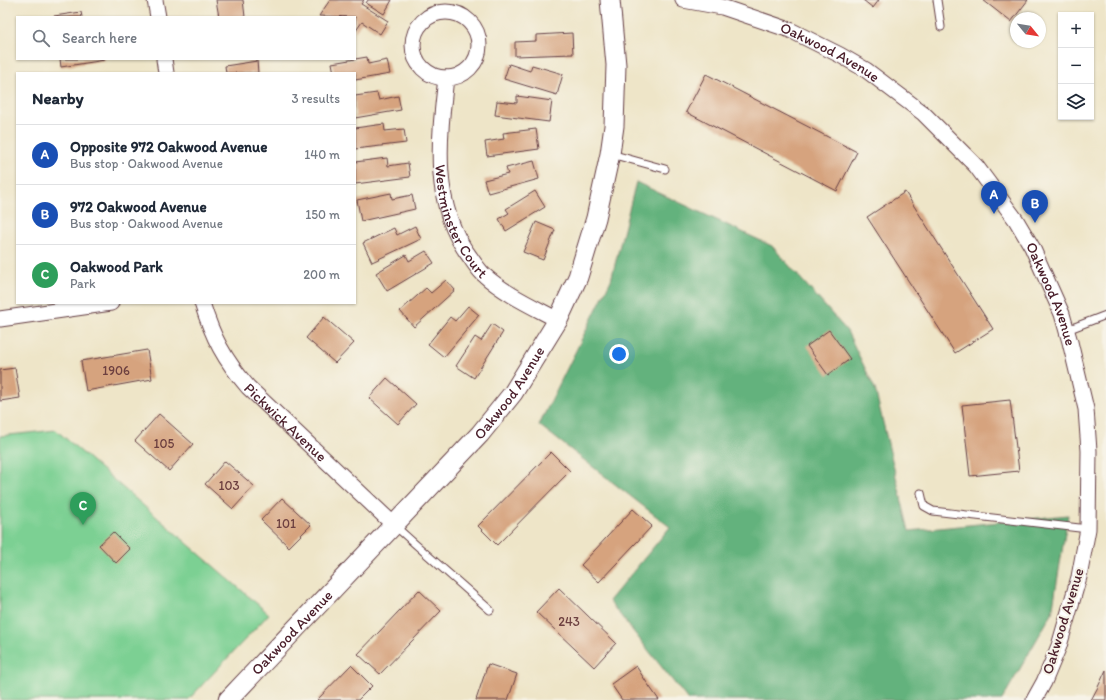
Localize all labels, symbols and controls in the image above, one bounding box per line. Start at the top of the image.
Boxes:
north arrow [1010,12,1046,48]
map controls [1058,12,1094,120]
button: + [1058,12,1094,48]
search box [16,16,356,60]
street label: Oakwood Avenue [778,18,883,86]
icon: search [30,27,52,49]
text: Search here [62,29,137,47]
button: − [1058,48,1094,84]
button: layers [1058,84,1094,120]
text: Nearby [32,88,84,108]
text: 3 results [291,91,340,106]
text: Opposite 972 Oakwood Avenue [70,138,267,156]
text: A [41,147,49,162]
text: 140 m [304,147,340,162]
text: Bus stop · Oakwood Avenue [70,156,223,171]
street label: Westminster Court [431,164,491,282]
pin: A [981,181,1007,214]
pin: B [1022,190,1048,223]
text: 972 Oakwood Avenue [70,198,207,216]
text: B [41,207,49,222]
text: 150 m [305,207,340,222]
text: Bus stop · Oakwood Avenue [70,216,223,231]
street label: Oakwood Avenue [1022,239,1080,348]
text: Oakwood Park [70,258,163,276]
text: C [41,267,49,282]
text: 200 m [303,267,340,282]
text: Park [70,276,96,291]
street label: Oakwood Avenue [470,343,549,443]
your location [609,344,629,364]
house number: 1906 [102,363,130,378]
street label: Pickwick Avenue [240,379,330,466]
house number: 105 [154,436,175,451]
house number: 103 [218,478,240,493]
pin: C [70,492,96,525]
house number: 101 [276,516,296,531]
street label: Oakwood Avenue [1038,566,1088,676]
street label: Oakwood Avenue [247,586,336,679]
house number: 243 [558,614,580,629]

